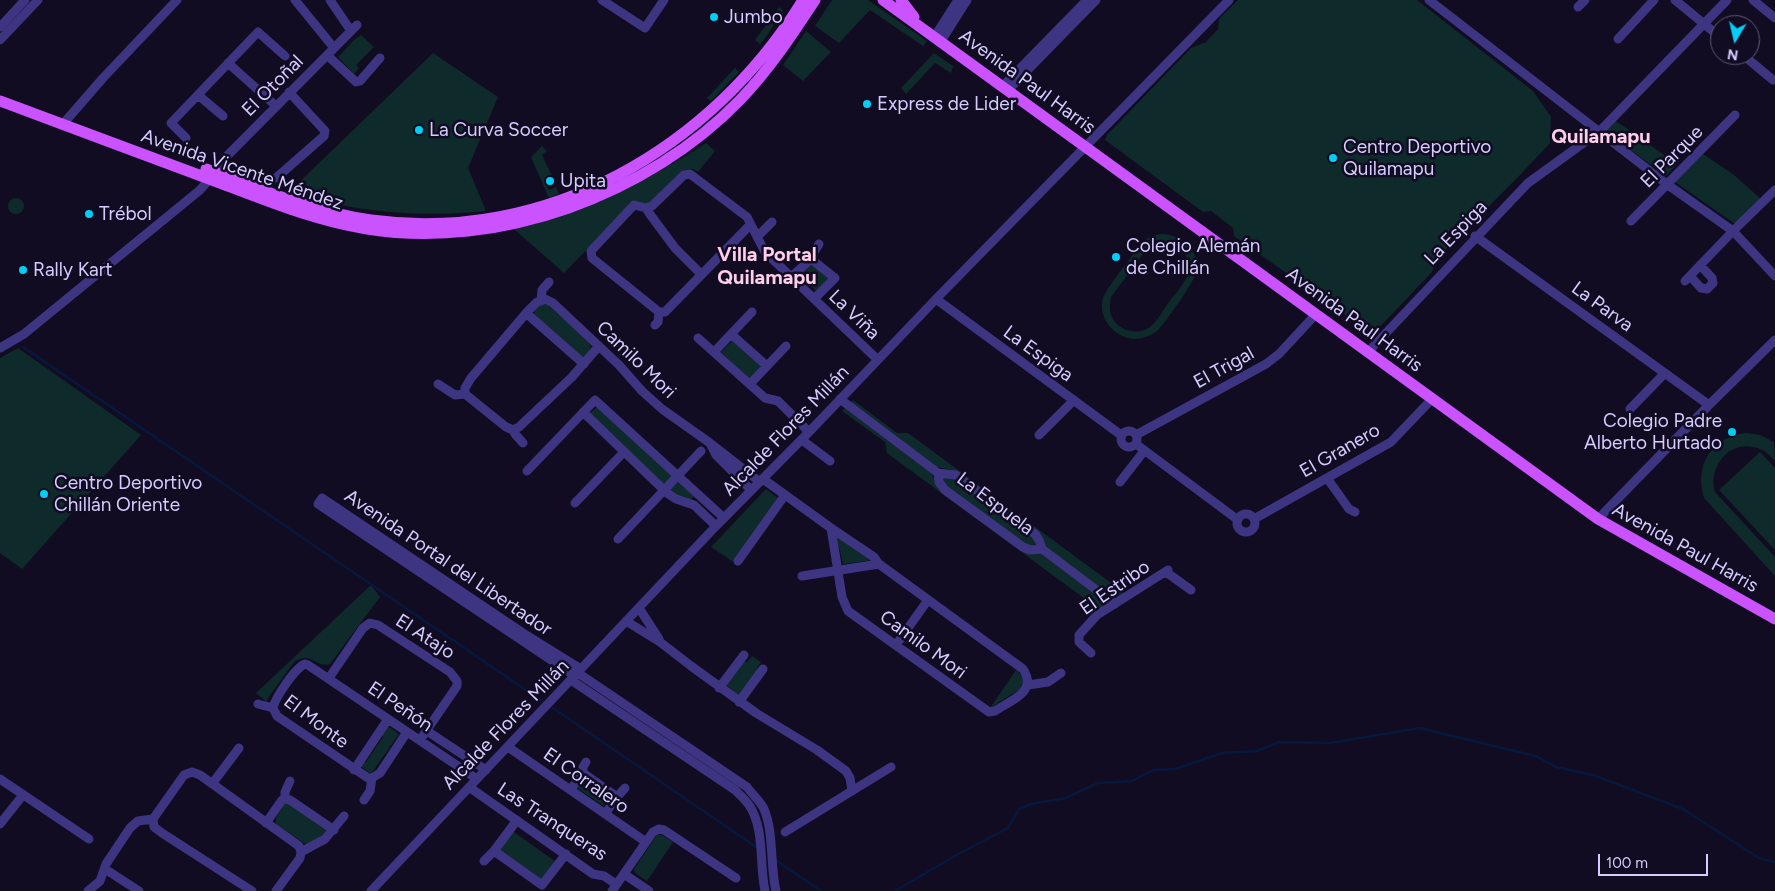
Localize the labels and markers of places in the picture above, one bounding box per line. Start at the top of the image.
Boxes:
place label: Jumbo [724,6,783,28]
marker: Jumbo [708,11,720,23]
place label: Express de Lider [877,93,1016,115]
marker: Express de Lider [861,98,873,110]
place label: La Curva Soccer [429,119,568,141]
marker: La Curva Soccer [413,124,425,136]
place label: Centro Deportivo Quilamapu [1343,136,1491,180]
marker: Centro Deportivo Quilamapu [1327,152,1339,164]
place label: Upita [560,170,606,192]
marker: Upita [544,175,556,187]
place label: Trébol [99,203,152,225]
marker: Trébol [83,208,95,220]
place label: Colegio Alemán de Chillán [1126,235,1260,279]
marker: Colegio Alemán de Chillán [1110,251,1122,263]
place label: Rally Kart [33,259,112,281]
marker: Rally Kart [17,264,29,276]
place label: Colegio Padre Alberto Hurtado [1584,410,1722,454]
marker: Colegio Padre Alberto Hurtado [1726,426,1738,438]
place label: Centro Deportivo Chillán Oriente [54,472,202,516]
marker: Centro Deportivo Chillán Oriente [38,488,50,500]

